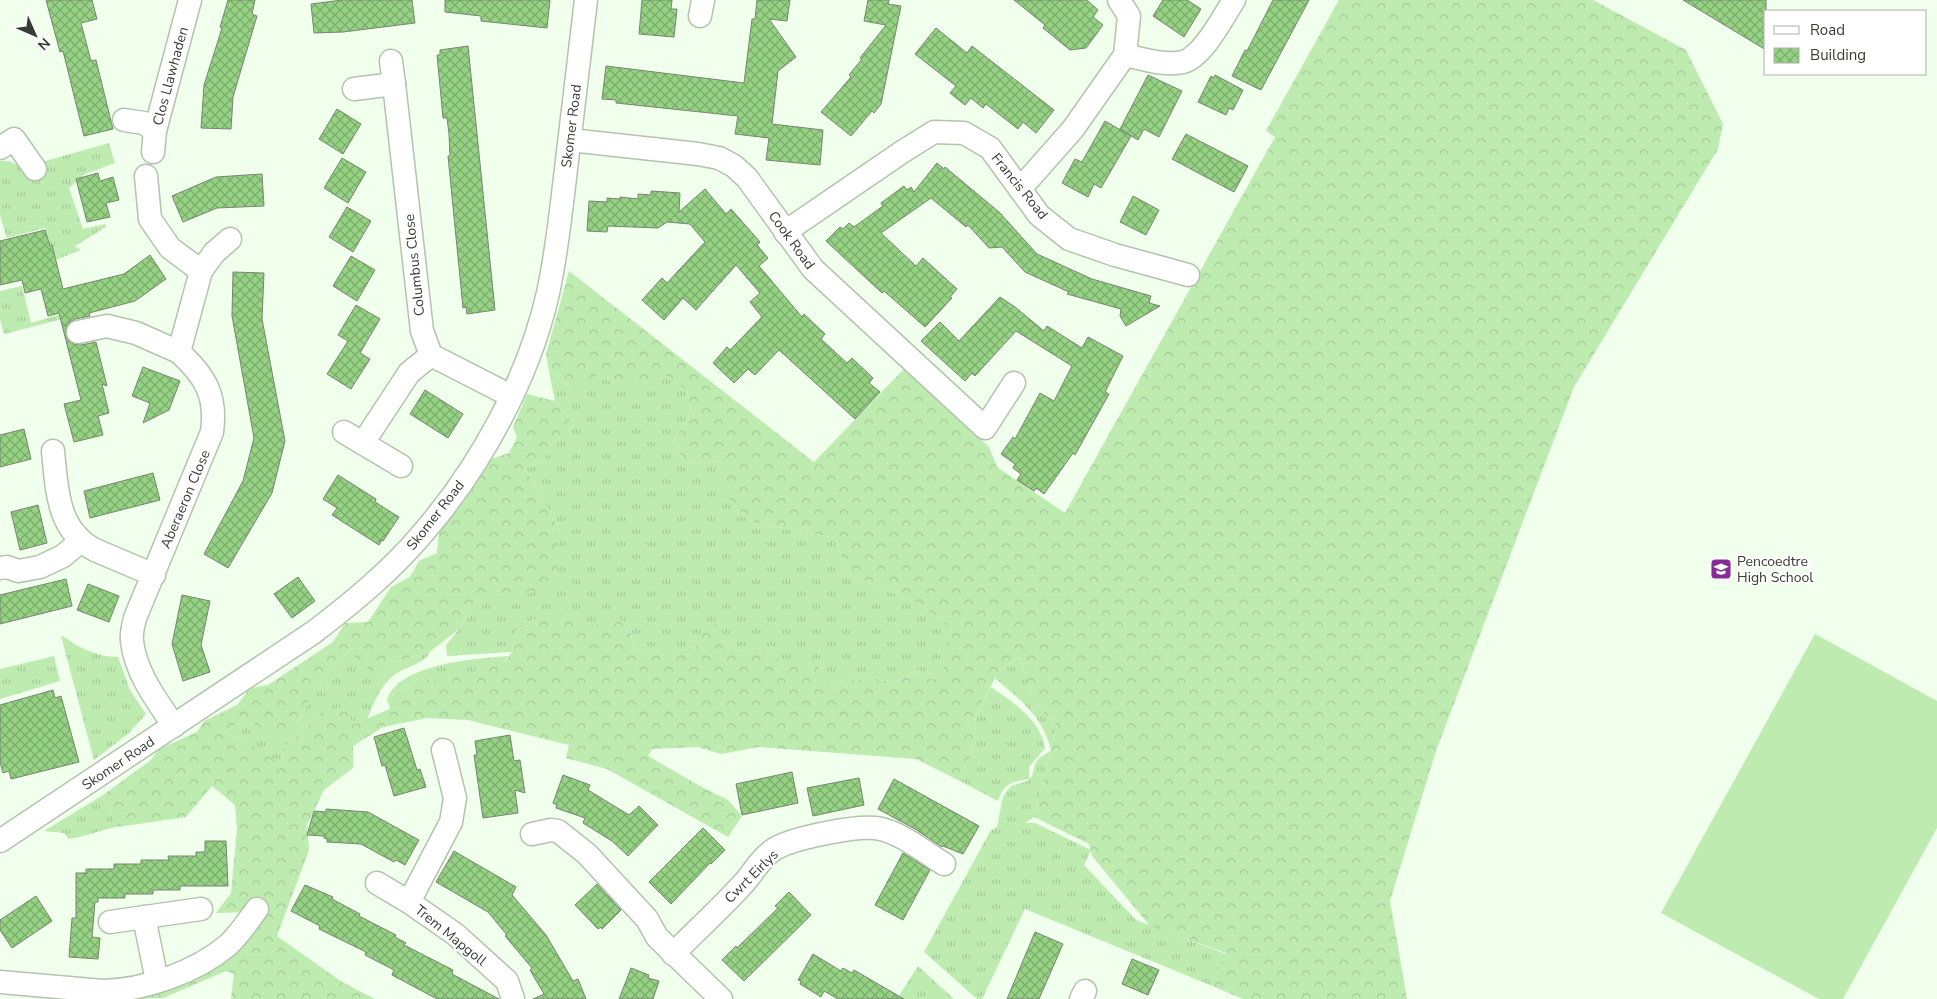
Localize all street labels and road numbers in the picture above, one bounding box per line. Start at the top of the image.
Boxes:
street label: Clos Llawhaden [148,25,193,128]
street label: Skomer Road [557,83,586,169]
street label: Francis Road [987,149,1052,224]
street label: Cook Road [764,207,819,273]
street label: Columbus Close [400,213,429,317]
street label: Aberaeron Close [156,447,215,551]
street label: Skomer Road [402,476,469,554]
street label: Skomer Road [78,732,158,795]
street label: Cwrt Eirlys [720,845,783,907]
street label: Trem Mapgoll [411,901,491,971]

